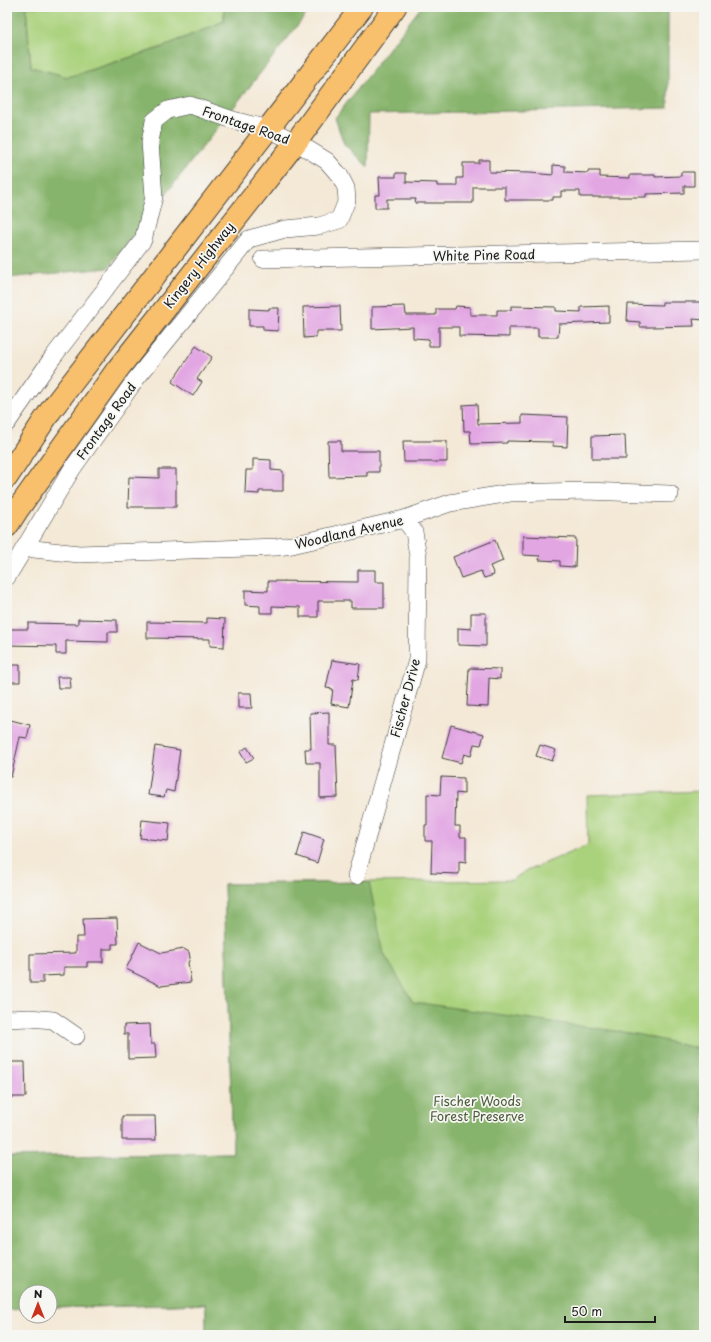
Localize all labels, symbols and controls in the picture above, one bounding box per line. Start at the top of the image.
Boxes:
street label: Frontage Road [200,101,292,148]
street label: Kingery Highway [159,217,238,312]
street label: White Pine Road [433,244,535,265]
street label: Frontage Road [71,378,140,463]
street label: Woodland Avenue [293,510,405,553]
street label: Fischer Drive [385,656,424,740]
park label: Fischer Woods Forest Preserve [430,1091,524,1125]
north arrow [18,1284,58,1324]
text: N [34,1285,43,1302]
scale bar [565,1298,655,1324]
text: 50 m [571,1302,602,1320]

